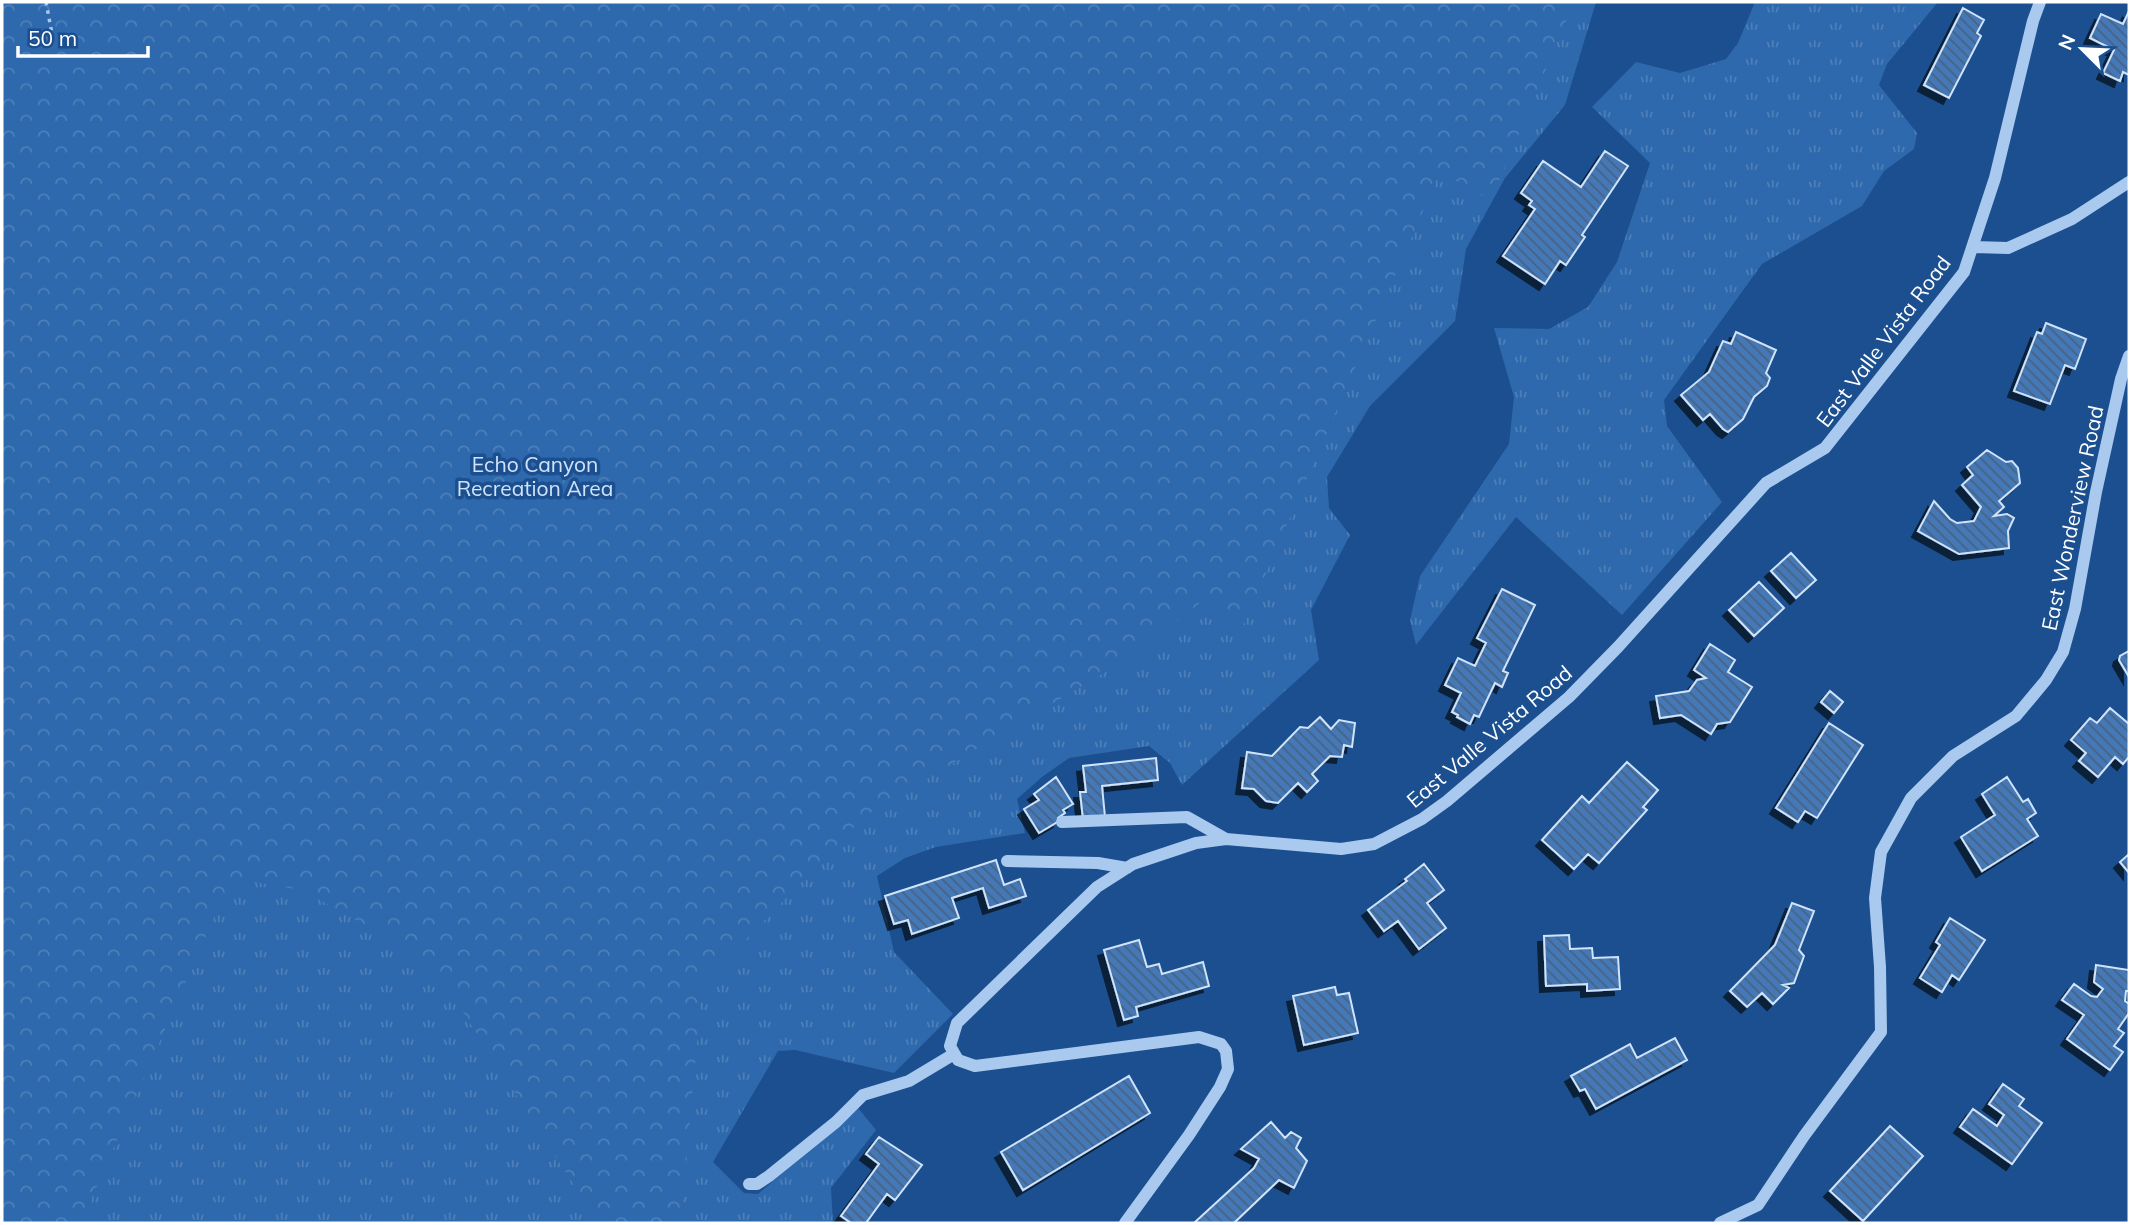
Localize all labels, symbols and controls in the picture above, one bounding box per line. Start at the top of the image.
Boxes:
scale bar [18,14,147,58]
north arrow [2047,14,2117,84]
text: 50 m [28,25,77,51]
text: N [2053,31,2080,54]
street label: East Valle Vista Road [1810,250,1956,432]
street label: East Wonderview Road [2035,403,2109,633]
park label: Echo Canyon Recreation Area [457,451,613,501]
street label: East Valle Vista Road [1401,659,1577,813]

